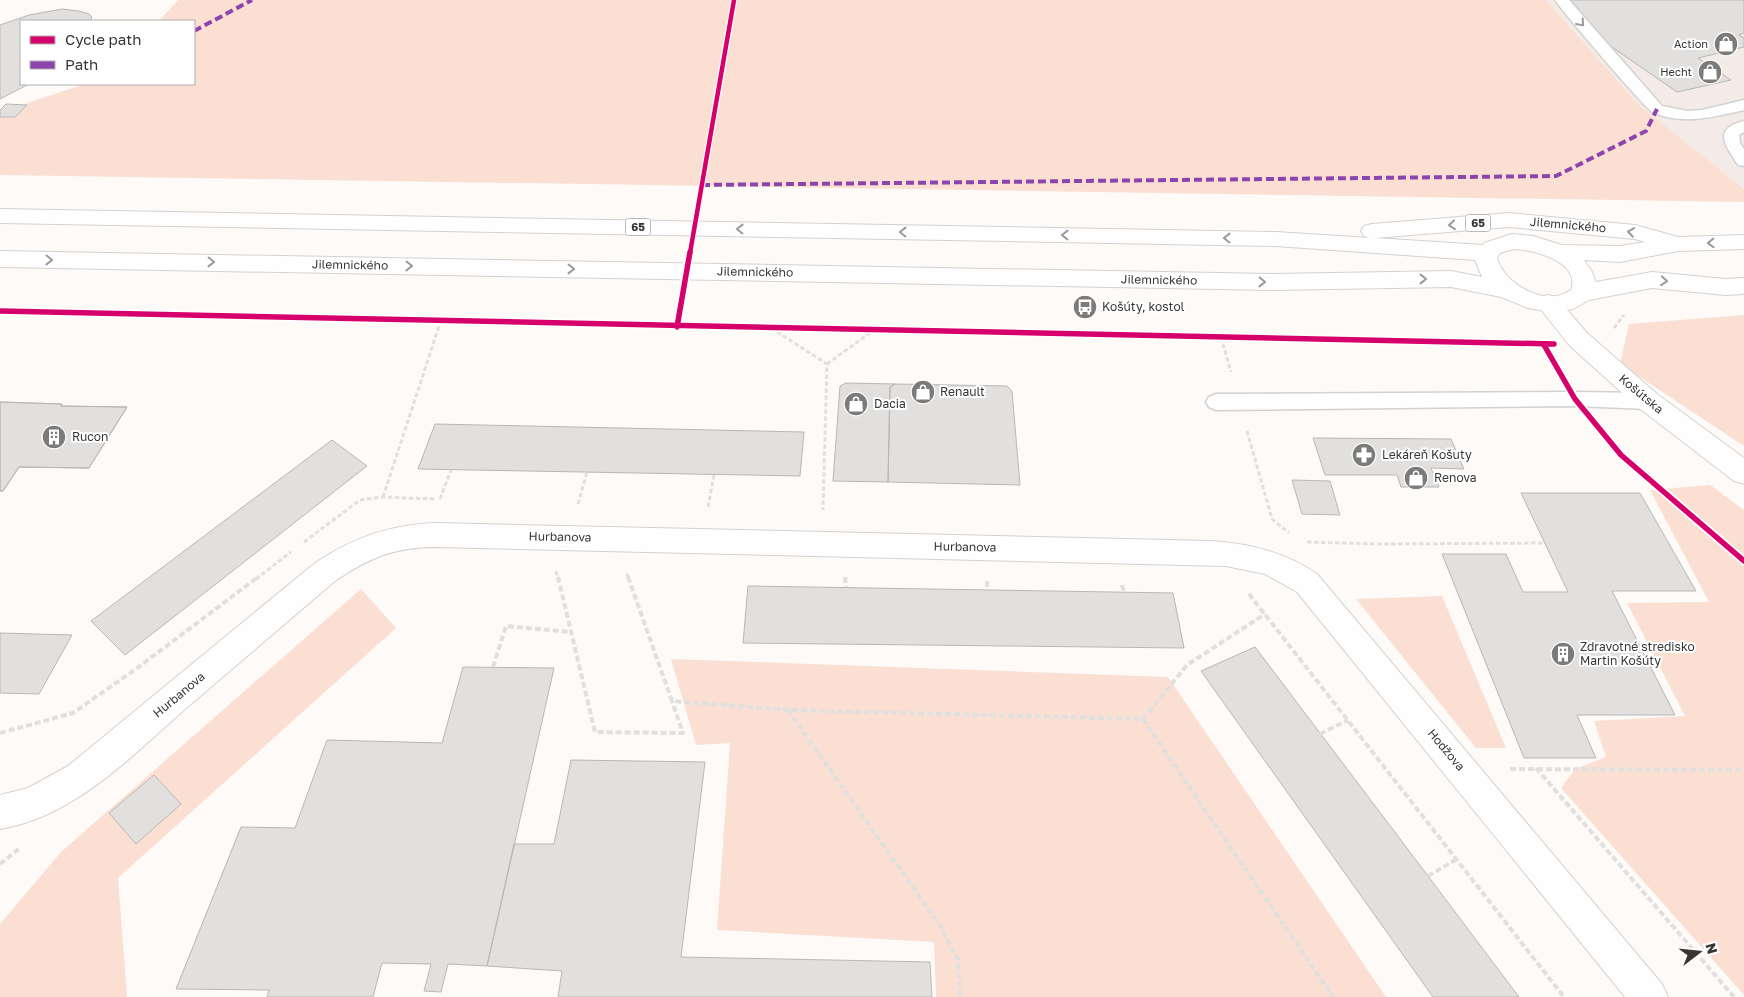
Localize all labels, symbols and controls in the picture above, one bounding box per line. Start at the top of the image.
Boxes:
one-way arrow [1576,17,1584,26]
legend [20,20,195,85]
text: Cycle path [65,30,141,48]
shop icon: Action [1713,31,1739,57]
place label: Action [1674,37,1708,50]
text: Path [65,55,98,73]
shop icon: Hecht [1697,59,1723,85]
place label: Hecht [1660,65,1692,78]
road number: 65 [1466,214,1490,232]
street label: Jilemnického [1529,214,1607,235]
road number: 65 [626,218,650,236]
one-way arrow [1448,219,1456,230]
one-way arrow [736,224,744,234]
one-way arrow [898,227,906,237]
one-way arrow [1627,227,1636,237]
one-way arrow [1061,230,1068,240]
one-way arrow [1223,233,1231,243]
one-way arrow [1707,238,1715,249]
one-way arrow [45,254,53,265]
street label: Jilemnického [312,256,388,273]
one-way arrow [207,257,215,268]
one-way arrow [405,261,413,271]
street label: Jilemnického [717,263,793,280]
one-way arrow [568,264,575,274]
street label: Jilemnického [1121,271,1197,288]
one-way arrow [1420,274,1427,284]
one-way arrow [1660,275,1668,286]
one-way arrow [1259,277,1267,287]
bus stop icon: Košúty, kostol [1072,294,1098,320]
place label: Košúty, kostol [1102,299,1185,314]
street label: Košútska [1616,371,1667,417]
shop icon: Renault [910,379,936,405]
place label: Renault [940,384,985,399]
shop icon: Dacia [843,391,869,417]
place label: Dacia [874,396,906,411]
building icon: Rucon [41,424,67,450]
place label: Rucon [72,429,108,444]
pharmacy icon: Lekáreň Košuty [1351,442,1377,468]
place label: Lekáreň Košuty [1382,447,1472,462]
shop icon: Renova [1403,465,1429,491]
place label: Renova [1434,470,1476,485]
street label: Hurbanova [529,528,591,545]
street label: Hurbanova [934,538,996,555]
place label: Zdravotné stredisko Martin Košúty [1580,639,1695,668]
building icon: Zdravotné stredisko Martin Košúty [1550,641,1576,667]
street label: Hurbanova [150,669,208,721]
street label: Hodžova [1425,726,1468,774]
north arrow [1674,927,1724,977]
text: N [1702,941,1722,956]

